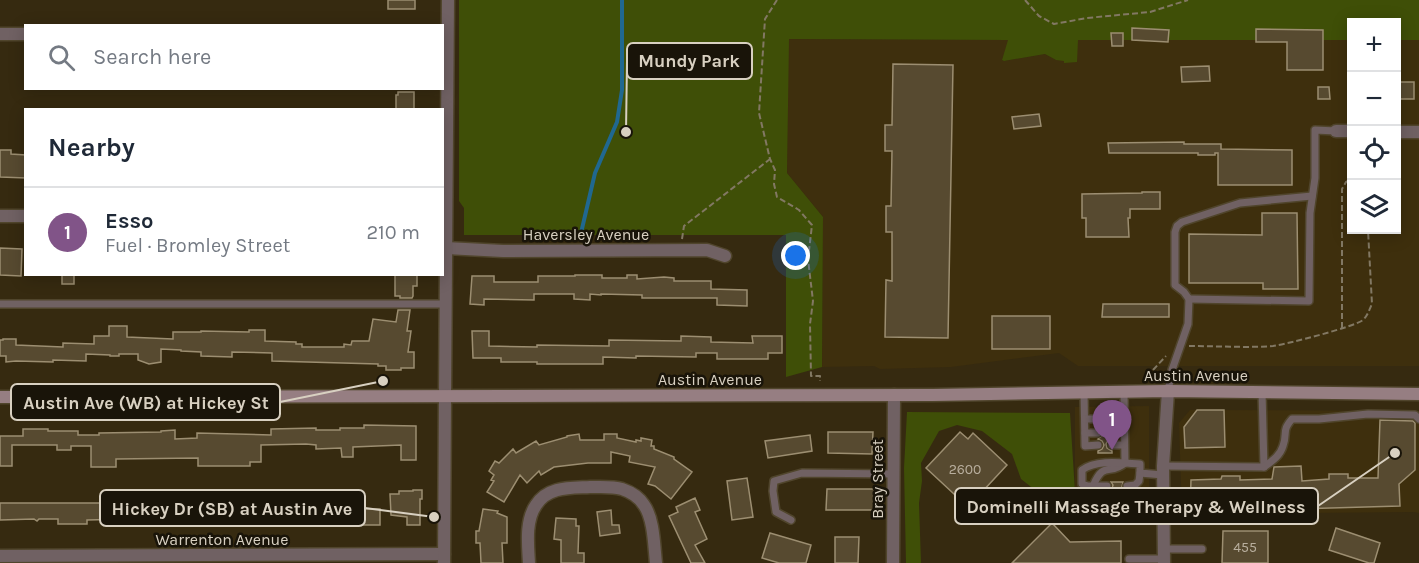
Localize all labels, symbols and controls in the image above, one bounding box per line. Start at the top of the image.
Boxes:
map controls [1347,18,1401,234]
button: + [1347,18,1401,72]
search box [24,24,444,90]
icon: search [45,41,78,74]
callout: Mundy Park [627,43,752,79]
text: Search here [93,44,211,70]
text: Mundy Park [638,50,740,72]
button: − [1347,72,1401,126]
button: locate [1347,126,1401,180]
text: Nearby [48,132,135,163]
button: layers [1347,180,1401,234]
text: Esso [105,208,154,234]
text: 1 [64,221,71,244]
text: 210 m [366,221,420,244]
street label: Haversley Avenue [523,225,649,244]
text: Fuel · Bromley Street [105,234,290,257]
your location [781,241,810,270]
street label: Austin Avenue [1144,366,1248,385]
street label: Austin Avenue [658,370,762,389]
callout: Austin Ave (WB) at Hickey St [11,384,280,420]
text: Austin Ave (WB) at Hickey St [23,392,269,414]
pin: 1 [1092,400,1132,450]
street label: Bray Street [868,439,887,519]
house number: 2600 [949,461,981,478]
callout: Dominelli Massage Therapy & Wellness [955,488,1318,524]
callout: Hickey Dr (SB) at Austin Ave [100,490,365,526]
text: Dominelli Massage Therapy & Wellness [966,496,1306,518]
text: Hickey Dr (SB) at Austin Ave [112,498,352,520]
street label: Warrenton Avenue [156,530,288,549]
house number: 455 [1233,539,1257,556]

